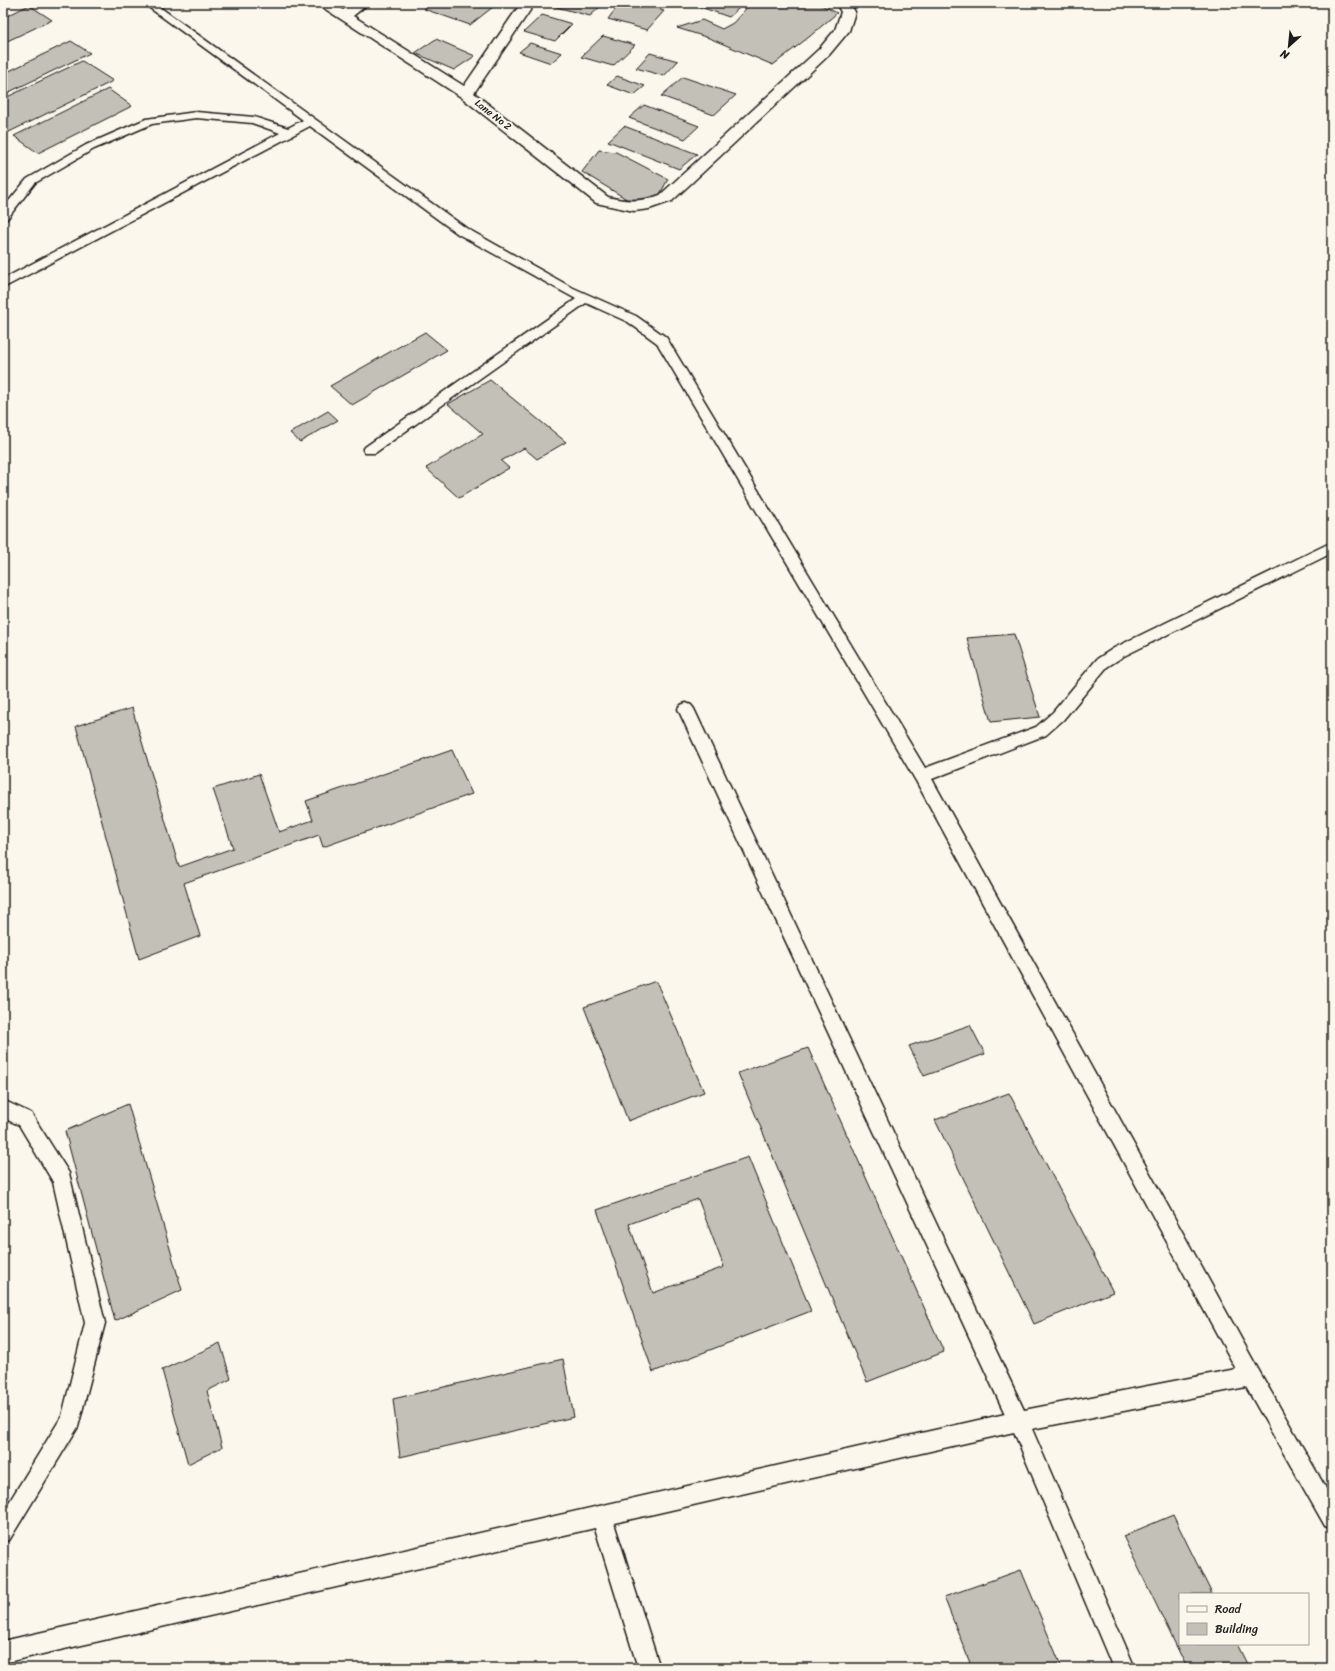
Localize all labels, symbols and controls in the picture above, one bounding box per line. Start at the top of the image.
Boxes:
north arrow [1269,26,1309,66]
text: N [1277,44,1293,65]
street label: Lane No 2 [470,95,516,136]
legend [1179,1593,1309,1645]
text: Road [1215,1598,1242,1620]
text: Building [1215,1618,1258,1640]

